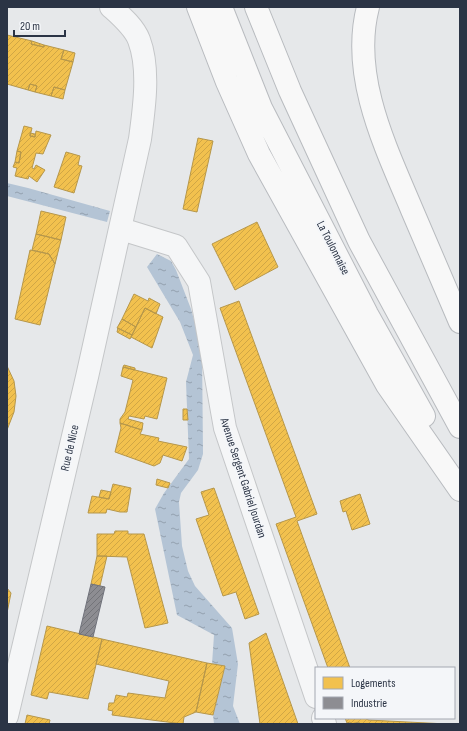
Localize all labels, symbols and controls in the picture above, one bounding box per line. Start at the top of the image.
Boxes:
scale bar [14,12,65,38]
text: 20 m [20,19,40,34]
street label: La Toulonnaise [313,219,353,278]
street label: Avenue Sergent Gabriel Jourdan [216,415,269,540]
street label: Rue de Nice [57,423,83,473]
legend [315,667,455,719]
text: Logements [351,676,395,691]
text: Industrie [351,696,387,711]

